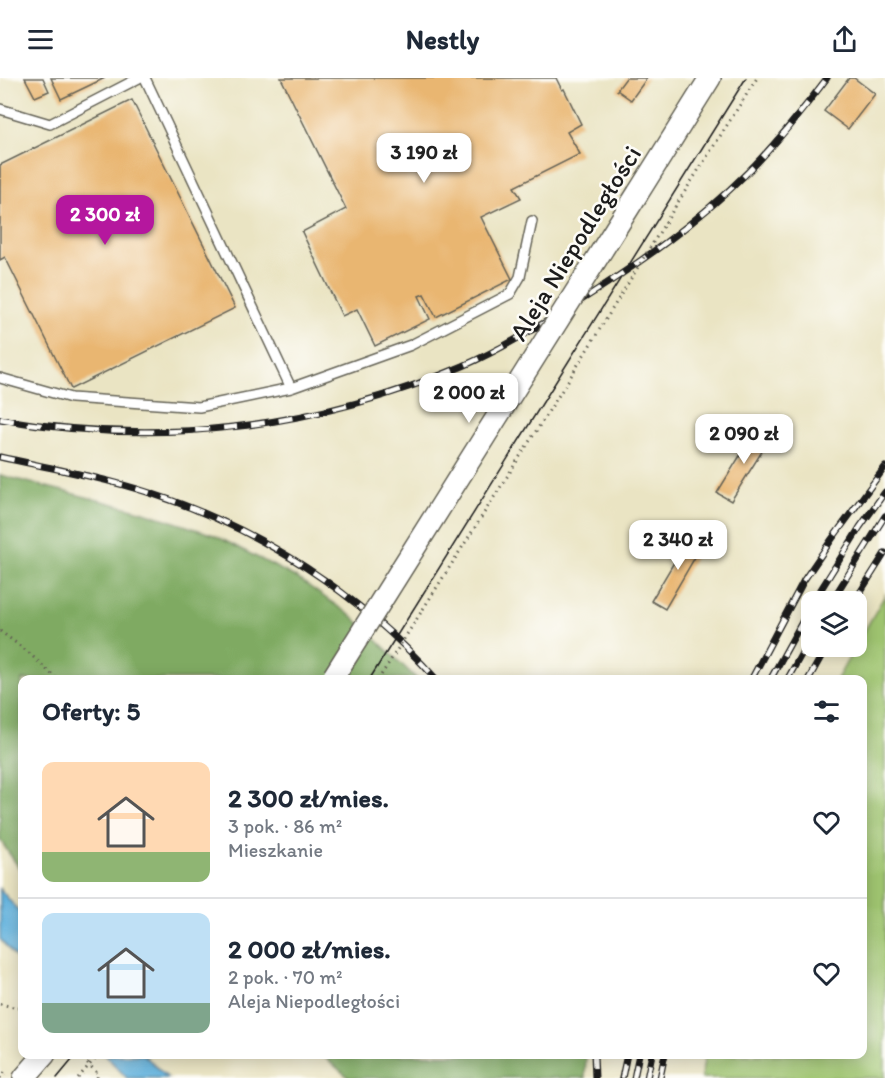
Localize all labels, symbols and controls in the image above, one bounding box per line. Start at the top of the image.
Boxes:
icon: menu [24,23,57,56]
text: Nestly [406,23,479,56]
icon: share [828,23,861,56]
pin: 3 190 zł [362,133,486,184]
text: 3 190 zł [391,140,457,164]
street label: Aleja Niepodległości [502,140,648,346]
pin: 2 300 zł [43,195,167,246]
text: 2 300 zł [70,202,140,226]
pin: 2 000 zł [407,373,531,424]
text: 2 000 zł [433,380,505,404]
pin: 2 090 zł [682,414,806,465]
text: 2 090 zł [709,421,779,445]
pin: 2 340 zł [616,520,740,571]
text: 2 340 zł [643,527,713,551]
map controls [801,591,867,657]
button: layers [801,591,867,657]
text: Oferty: 5 [42,695,140,727]
icon: filters [810,695,843,728]
text: 2 300 zł/mies. [228,782,389,814]
icon: home [90,786,162,858]
icon: heart [810,806,843,839]
text: 3 pok. · 86 m² [228,814,342,838]
text: Mieszkanie [228,838,323,862]
text: 2 000 zł/mies. [228,933,391,965]
icon: home [90,937,162,1009]
icon: heart [810,957,843,990]
text: 2 pok. · 70 m² [228,965,343,989]
text: Aleja Niepodległości [228,989,400,1013]

